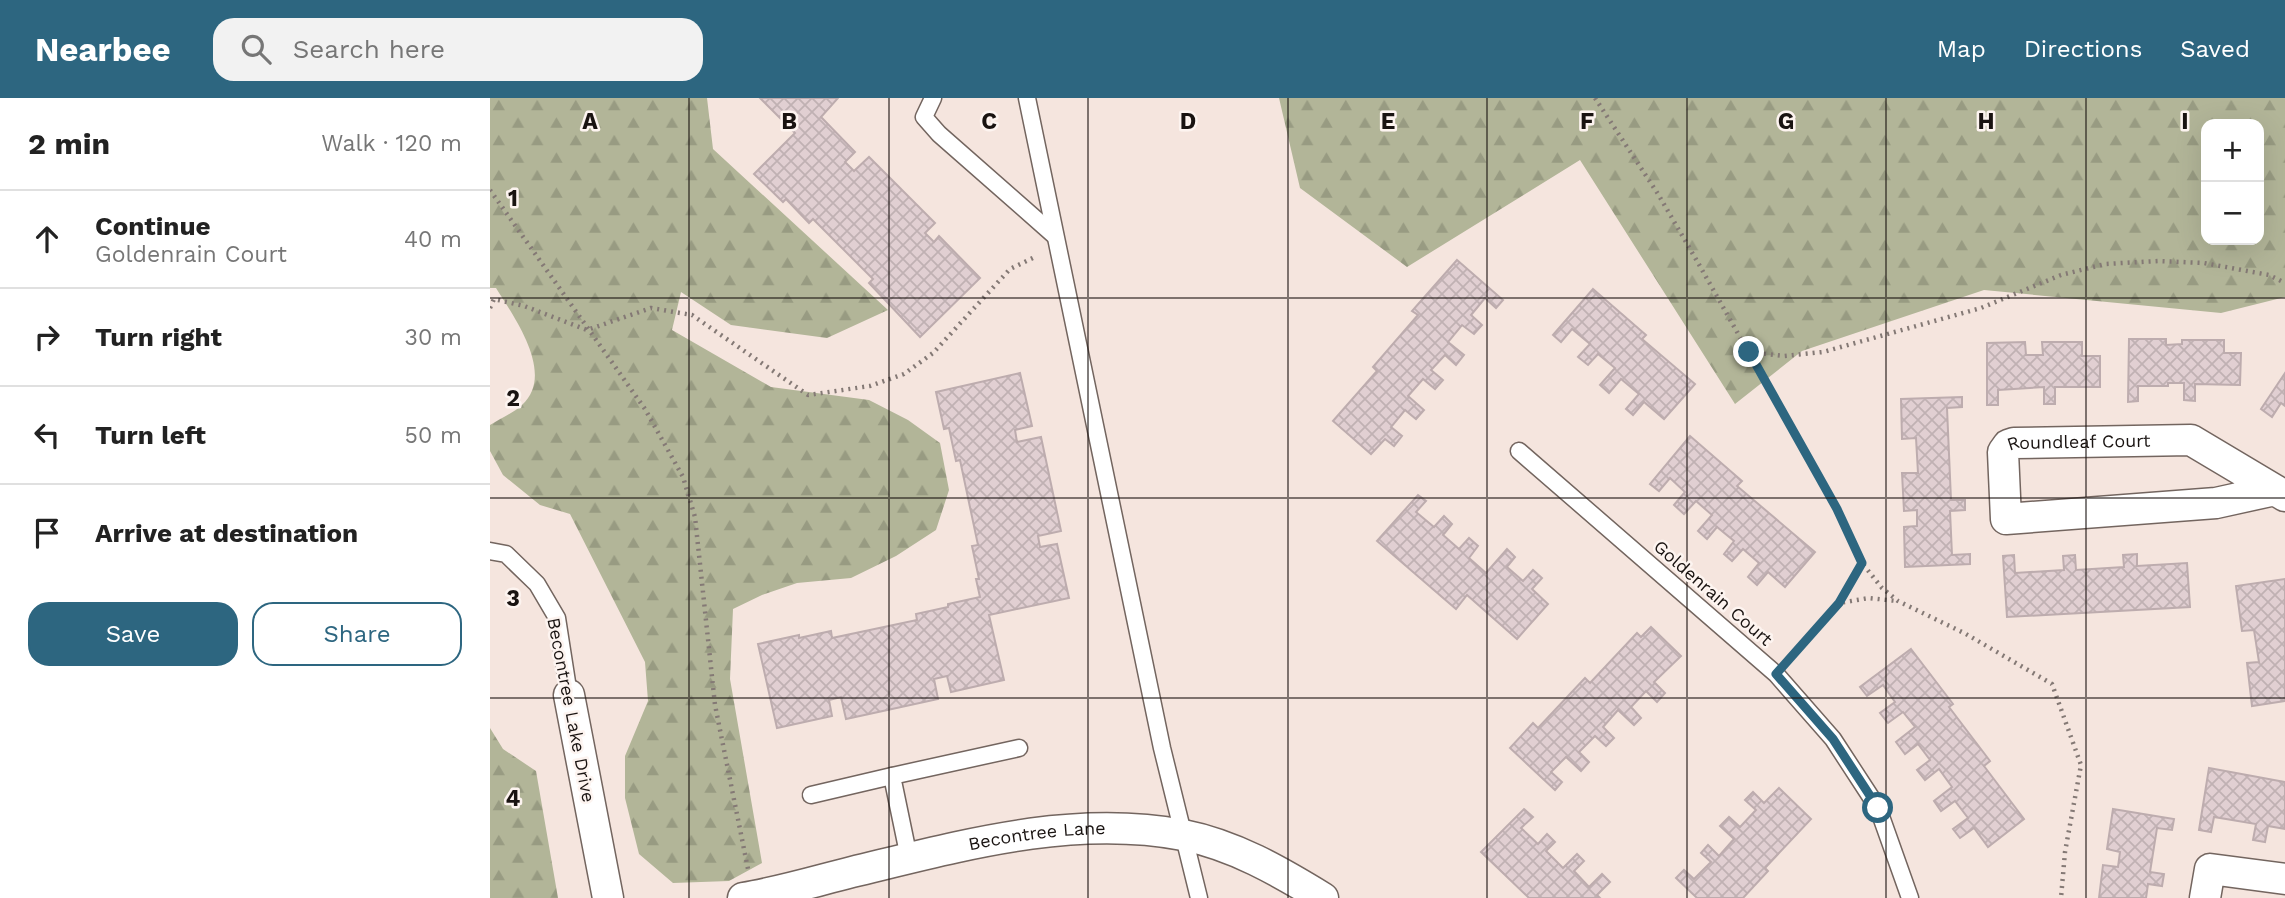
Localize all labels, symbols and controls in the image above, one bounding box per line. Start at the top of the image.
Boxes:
search box [213,18,703,81]
text: Nearbee [35,30,171,69]
icon: search [237,30,275,68]
text: Search here [293,34,445,64]
text: Map [1937,35,1986,63]
text: Directions [2024,35,2142,63]
text: Saved [2180,35,2250,63]
text: A [582,108,598,135]
text: B [781,108,797,135]
text: C [981,108,997,135]
text: D [1180,108,1196,135]
text: E [1381,108,1395,135]
text: F [1580,108,1594,135]
text: G [1778,108,1794,135]
text: H [1977,108,1995,135]
text: I [2181,108,2189,135]
map controls [2201,119,2264,245]
button: + [2201,119,2264,182]
text: 2 min [28,126,110,161]
text: Walk · 120 m [321,130,462,157]
button: − [2201,182,2264,245]
text: 1 [508,185,518,212]
text: Continue [95,211,211,241]
icon: ahead [28,220,66,258]
text: 40 m [404,226,462,253]
text: Goldenrain Court [95,241,287,268]
icon: right [28,318,66,356]
text: Turn right [95,322,222,352]
text: 30 m [405,324,462,351]
route end [1733,336,1764,367]
text: 2 [506,385,520,412]
icon: left [28,416,66,454]
text: Turn left [95,420,206,450]
text: 50 m [405,422,462,449]
street label: Roundleaf Court [2004,430,2151,455]
icon: arrive [28,514,66,552]
text: Arrive at destination [95,518,358,548]
street label: Goldenrain Court [1650,535,1777,650]
text: 3 [506,585,520,612]
button: Save [28,602,238,666]
button: Share [252,602,462,666]
street label: Becontree Lake Drive [543,616,600,804]
text: 4 [506,785,521,812]
route start [1862,792,1893,823]
street label: Becontree Lane [966,817,1106,854]

